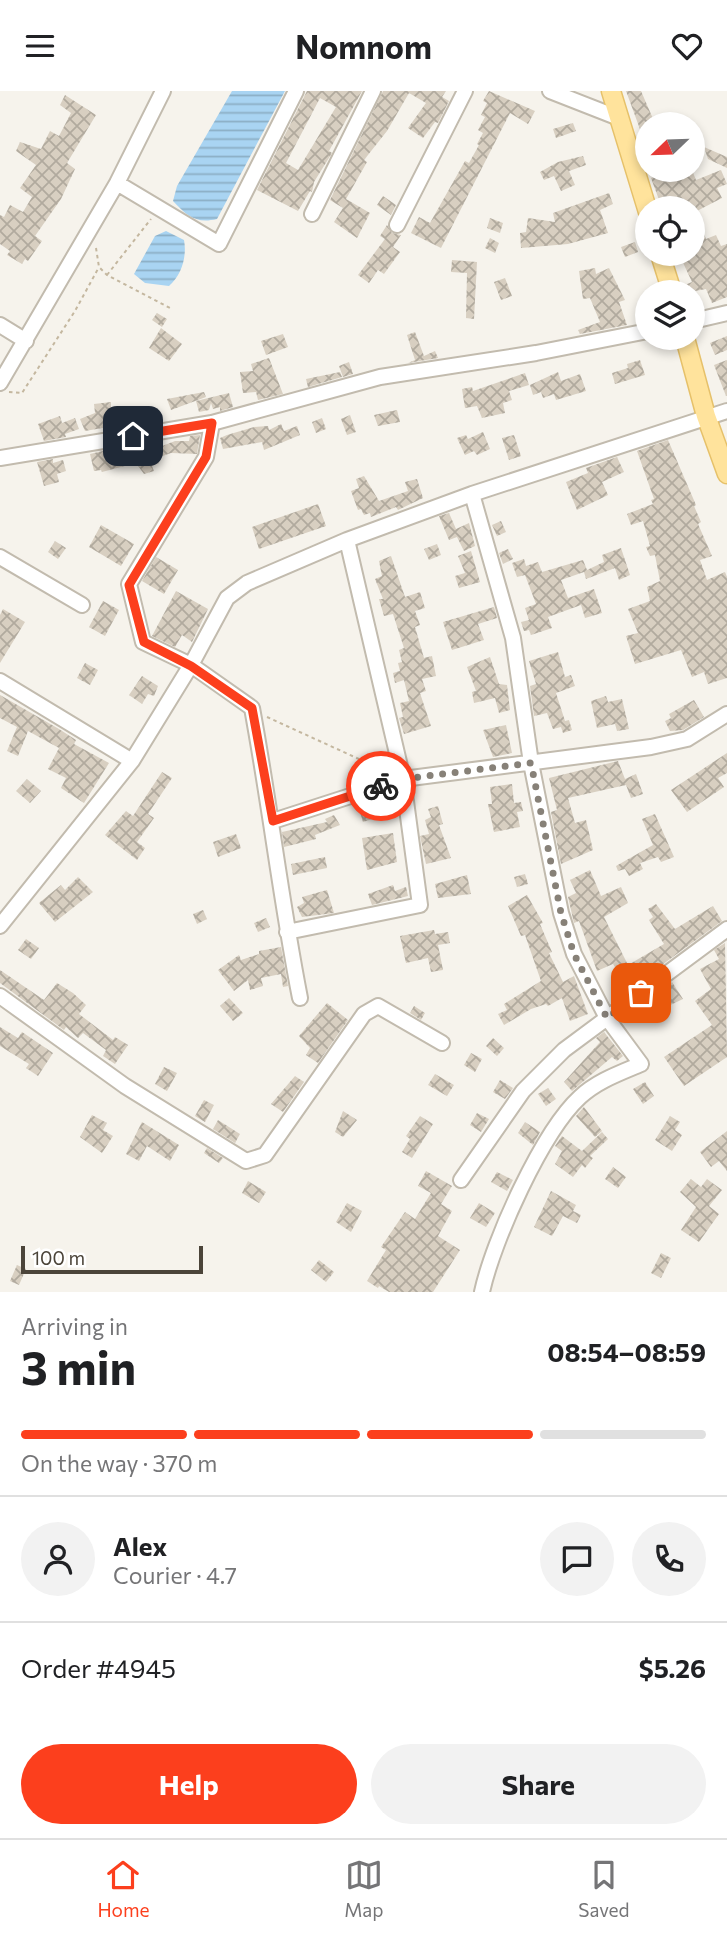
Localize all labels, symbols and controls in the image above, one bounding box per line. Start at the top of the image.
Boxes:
text: Nomnom [295,26,432,66]
icon: menu [21,27,59,65]
icon: heart [668,27,706,65]
north arrow [635,112,705,182]
map controls [635,112,705,350]
button: locate [635,196,705,266]
button: layers [635,280,705,350]
pin [103,406,163,466]
icon: home [114,417,152,455]
courier [346,751,416,821]
icon: bike [362,767,400,805]
pin [611,963,671,1023]
icon: bag [622,974,660,1012]
scale bar [21,1243,203,1275]
text: 100 m [32,1246,85,1269]
text: Arriving in [21,1312,128,1340]
text: 08:54–08:59 [547,1336,706,1367]
text: 3 min [21,1338,136,1394]
text: On the way · 370 m [21,1449,217,1477]
button: person [21,1522,95,1596]
button: chat [540,1522,614,1596]
button: phone [632,1522,706,1596]
text: Alex [113,1530,167,1561]
text: Courier · 4.7 [113,1561,237,1589]
text: Order #4945 [21,1652,176,1683]
text: $5.26 [639,1652,706,1683]
button: Help [21,1744,357,1824]
button: Share [371,1744,706,1824]
tab: Home [97,1856,150,1921]
tab: Map [344,1856,384,1921]
tab: Saved [578,1856,630,1921]

